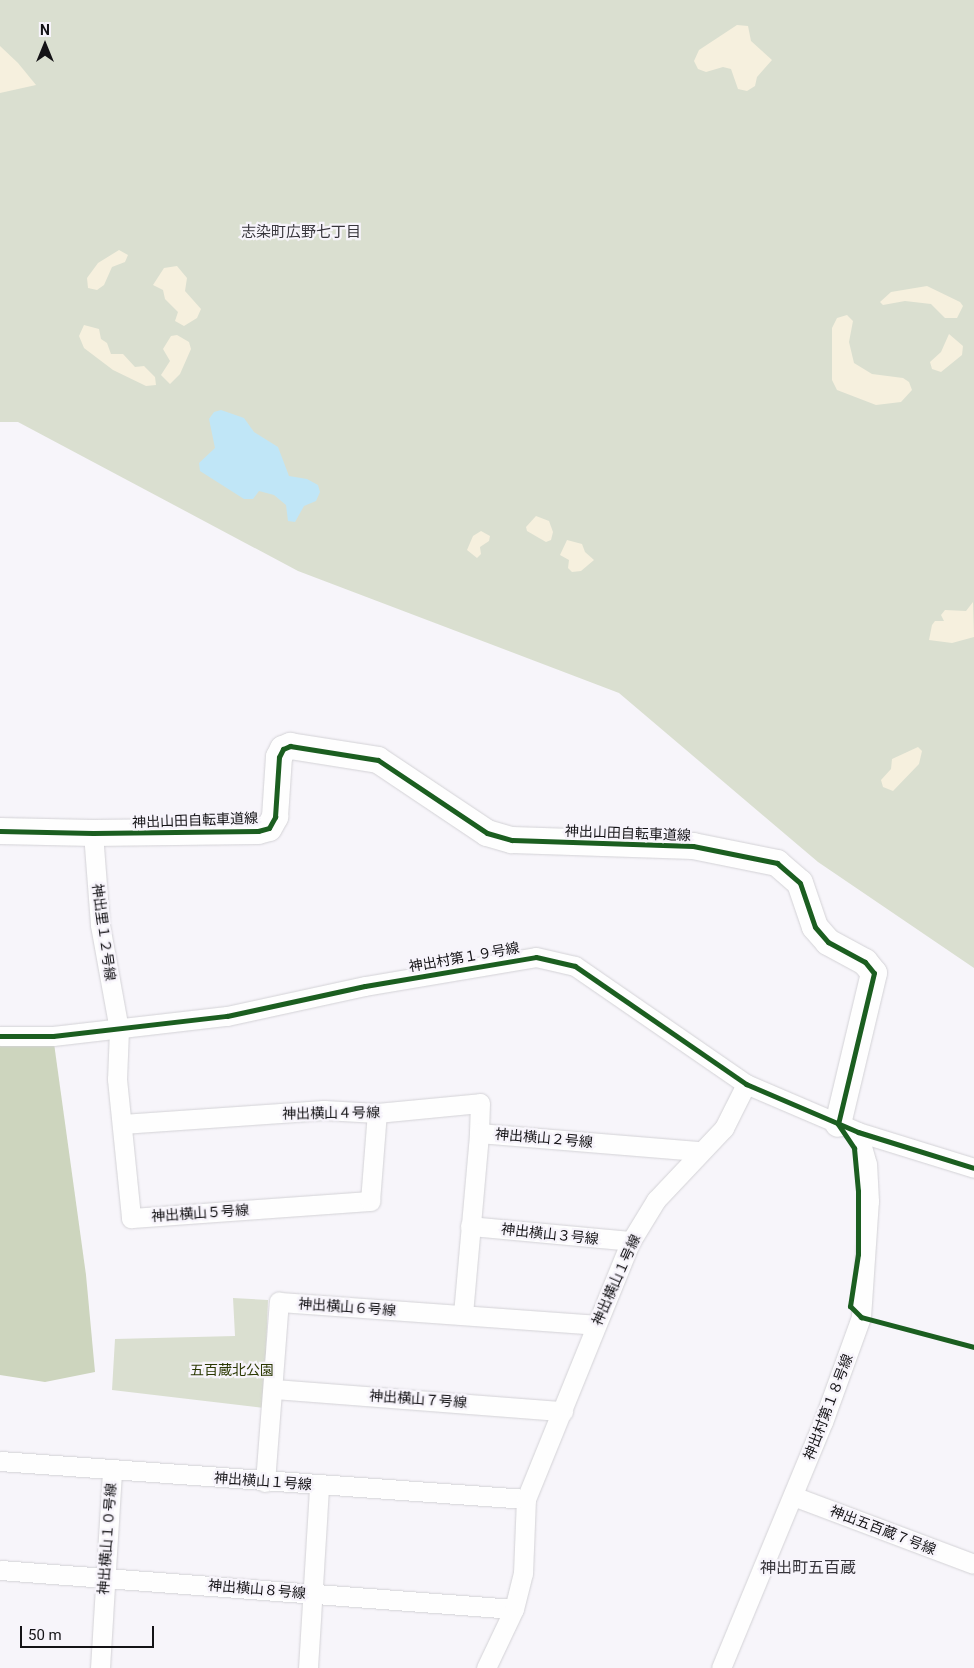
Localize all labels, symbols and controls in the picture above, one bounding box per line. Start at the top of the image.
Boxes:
north arrow [20,20,70,70]
text: N [40,22,50,38]
district label: 志染町広野七丁目 [241,224,361,242]
street label: 神出山田自転車道線 [132,809,258,831]
street label: 神出山田自転車道線 [565,822,691,844]
street label: 神出里１２号線 [89,882,119,982]
street label: 神出村第１９号線 [407,939,521,975]
street label: 神出横山４号線 [282,1104,380,1122]
street label: 神出横山２号線 [494,1125,594,1151]
street label: 神出横山５号線 [151,1201,249,1225]
street label: 神出横山３号線 [500,1221,600,1247]
street label: 神出横山１号線 [588,1232,644,1328]
street label: 神出横山６号線 [298,1295,396,1319]
street label: 神出村第１８号線 [800,1352,856,1462]
park label: 五百蔵北公園 [190,1362,274,1378]
street label: 神出横山７号線 [369,1387,467,1411]
street label: 神出横山１号線 [214,1469,312,1493]
street label: 神出横山１０号線 [95,1483,119,1595]
street label: 神出五百蔵７号線 [828,1502,938,1558]
district label: 神出町五百蔵 [760,1558,856,1578]
street label: 神出横山８号線 [207,1576,307,1602]
scale bar [22,1616,156,1648]
text: 50 m [28,1626,62,1644]

